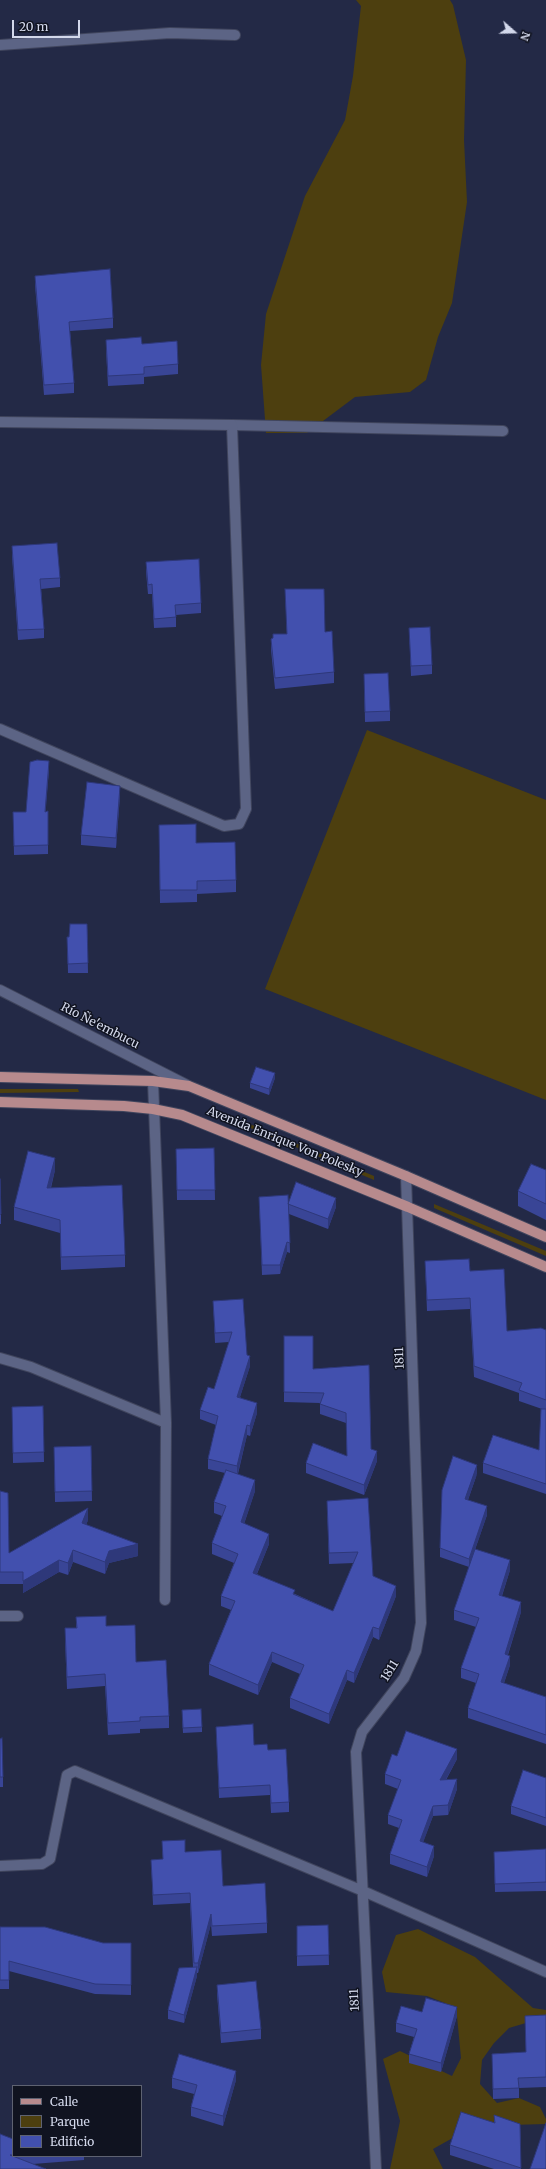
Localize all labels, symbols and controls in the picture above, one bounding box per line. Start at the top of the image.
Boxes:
scale bar [14,12,82,38]
north arrow [494,12,534,52]
text: 20 m [19,19,48,34]
text: N [517,30,533,43]
street label: Río Ñe'embucu [58,1000,142,1052]
street label: Avenida Enrique Von Polesky [205,1104,365,1180]
street label: 1811 [392,1347,408,1369]
street label: 1811 [378,1658,402,1684]
street label: 1811 [347,1988,363,2012]
legend [12,2085,142,2157]
text: Calle [50,2094,78,2109]
text: Parque [50,2114,90,2129]
text: Edificio [50,2134,94,2149]

